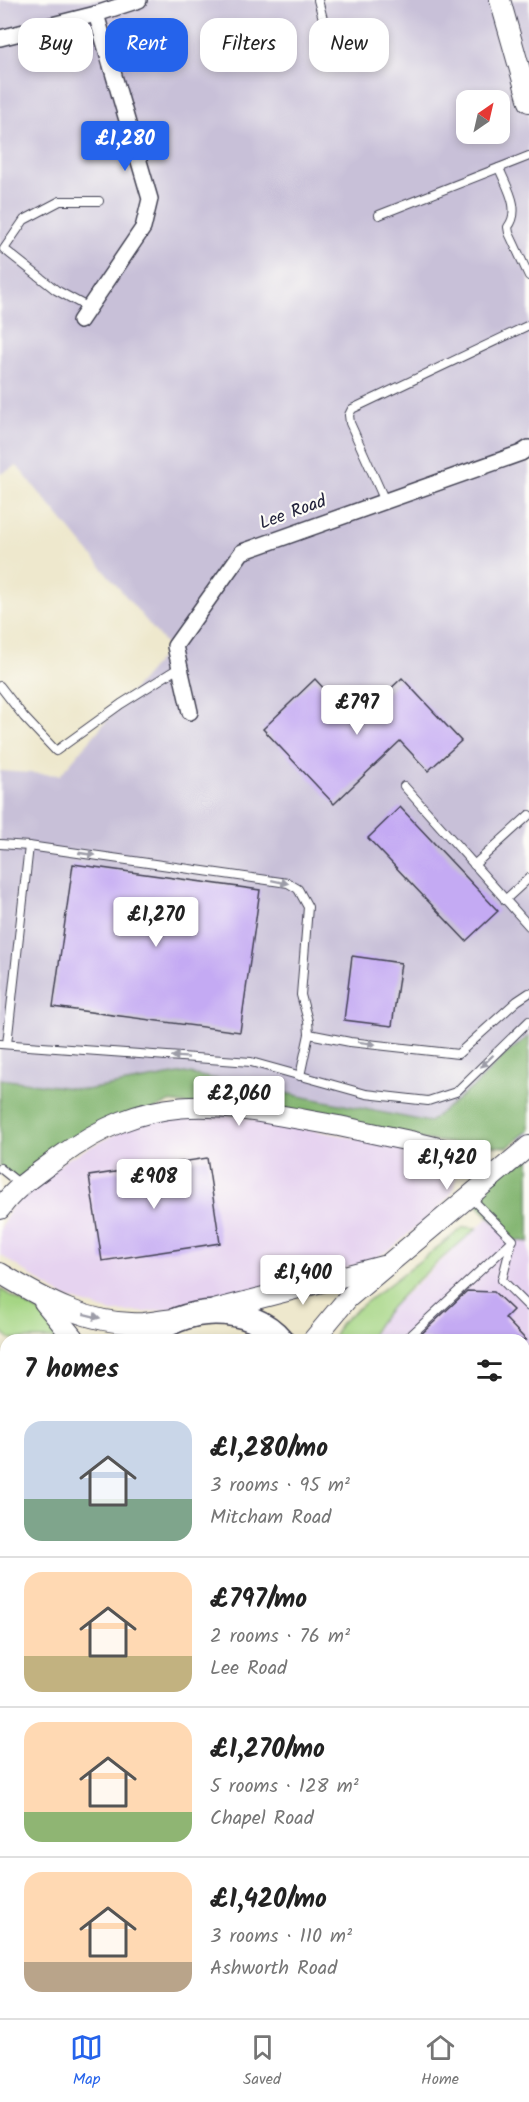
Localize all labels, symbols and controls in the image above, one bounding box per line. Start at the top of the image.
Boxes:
chip: Buy [18,18,93,72]
chip: Rent [105,18,188,72]
chip: Filters [200,18,297,72]
chip: New [309,18,389,72]
north arrow [456,90,510,144]
map controls [456,90,510,144]
pin: £1,280 [76,121,174,172]
text: £1,280 [95,124,155,156]
street label: Lee Road [255,487,331,538]
pin: £797 [321,685,393,736]
text: £797 [335,688,379,720]
one-way arrow [78,849,97,858]
one-way arrow [271,878,290,887]
pin: £1,270 [107,897,205,948]
text: £1,270 [127,900,185,932]
one-way arrow [357,1039,376,1048]
one-way arrow [171,1052,190,1062]
one-way arrow [480,1054,494,1068]
pin: £2,060 [190,1076,288,1127]
text: £2,060 [208,1079,270,1111]
pin: £1,420 [398,1140,496,1191]
text: £1,420 [418,1143,476,1175]
pin: £908 [118,1159,190,1210]
text: £908 [131,1162,177,1194]
pin: £1,400 [254,1255,352,1306]
text: £1,400 [274,1258,332,1290]
one-way arrow [83,1312,102,1322]
text: 7 homes [24,1349,119,1391]
icon: filters [473,1354,506,1387]
text: £1,280/mo [210,1428,328,1470]
icon: home [72,1445,144,1517]
text: 3 rooms · 95 m² [210,1470,350,1502]
text: Mitcham Road [210,1502,331,1534]
text: £797/mo [210,1579,307,1621]
icon: home [72,1596,144,1668]
text: 2 rooms · 76 m² [210,1621,350,1653]
text: Lee Road [210,1653,287,1685]
text: £1,270/mo [210,1729,325,1771]
icon: home [72,1746,144,1818]
text: 5 rooms · 128 m² [210,1771,359,1803]
text: Chapel Road [210,1803,314,1835]
text: £1,420/mo [210,1879,327,1921]
icon: home [72,1896,144,1968]
text: 3 rooms · 110 m² [210,1921,352,1953]
text: Ashworth Road [210,1953,337,1985]
tab: Map [70,2031,103,2092]
tab: Saved [243,2031,281,2092]
tab: Home [421,2031,459,2092]

